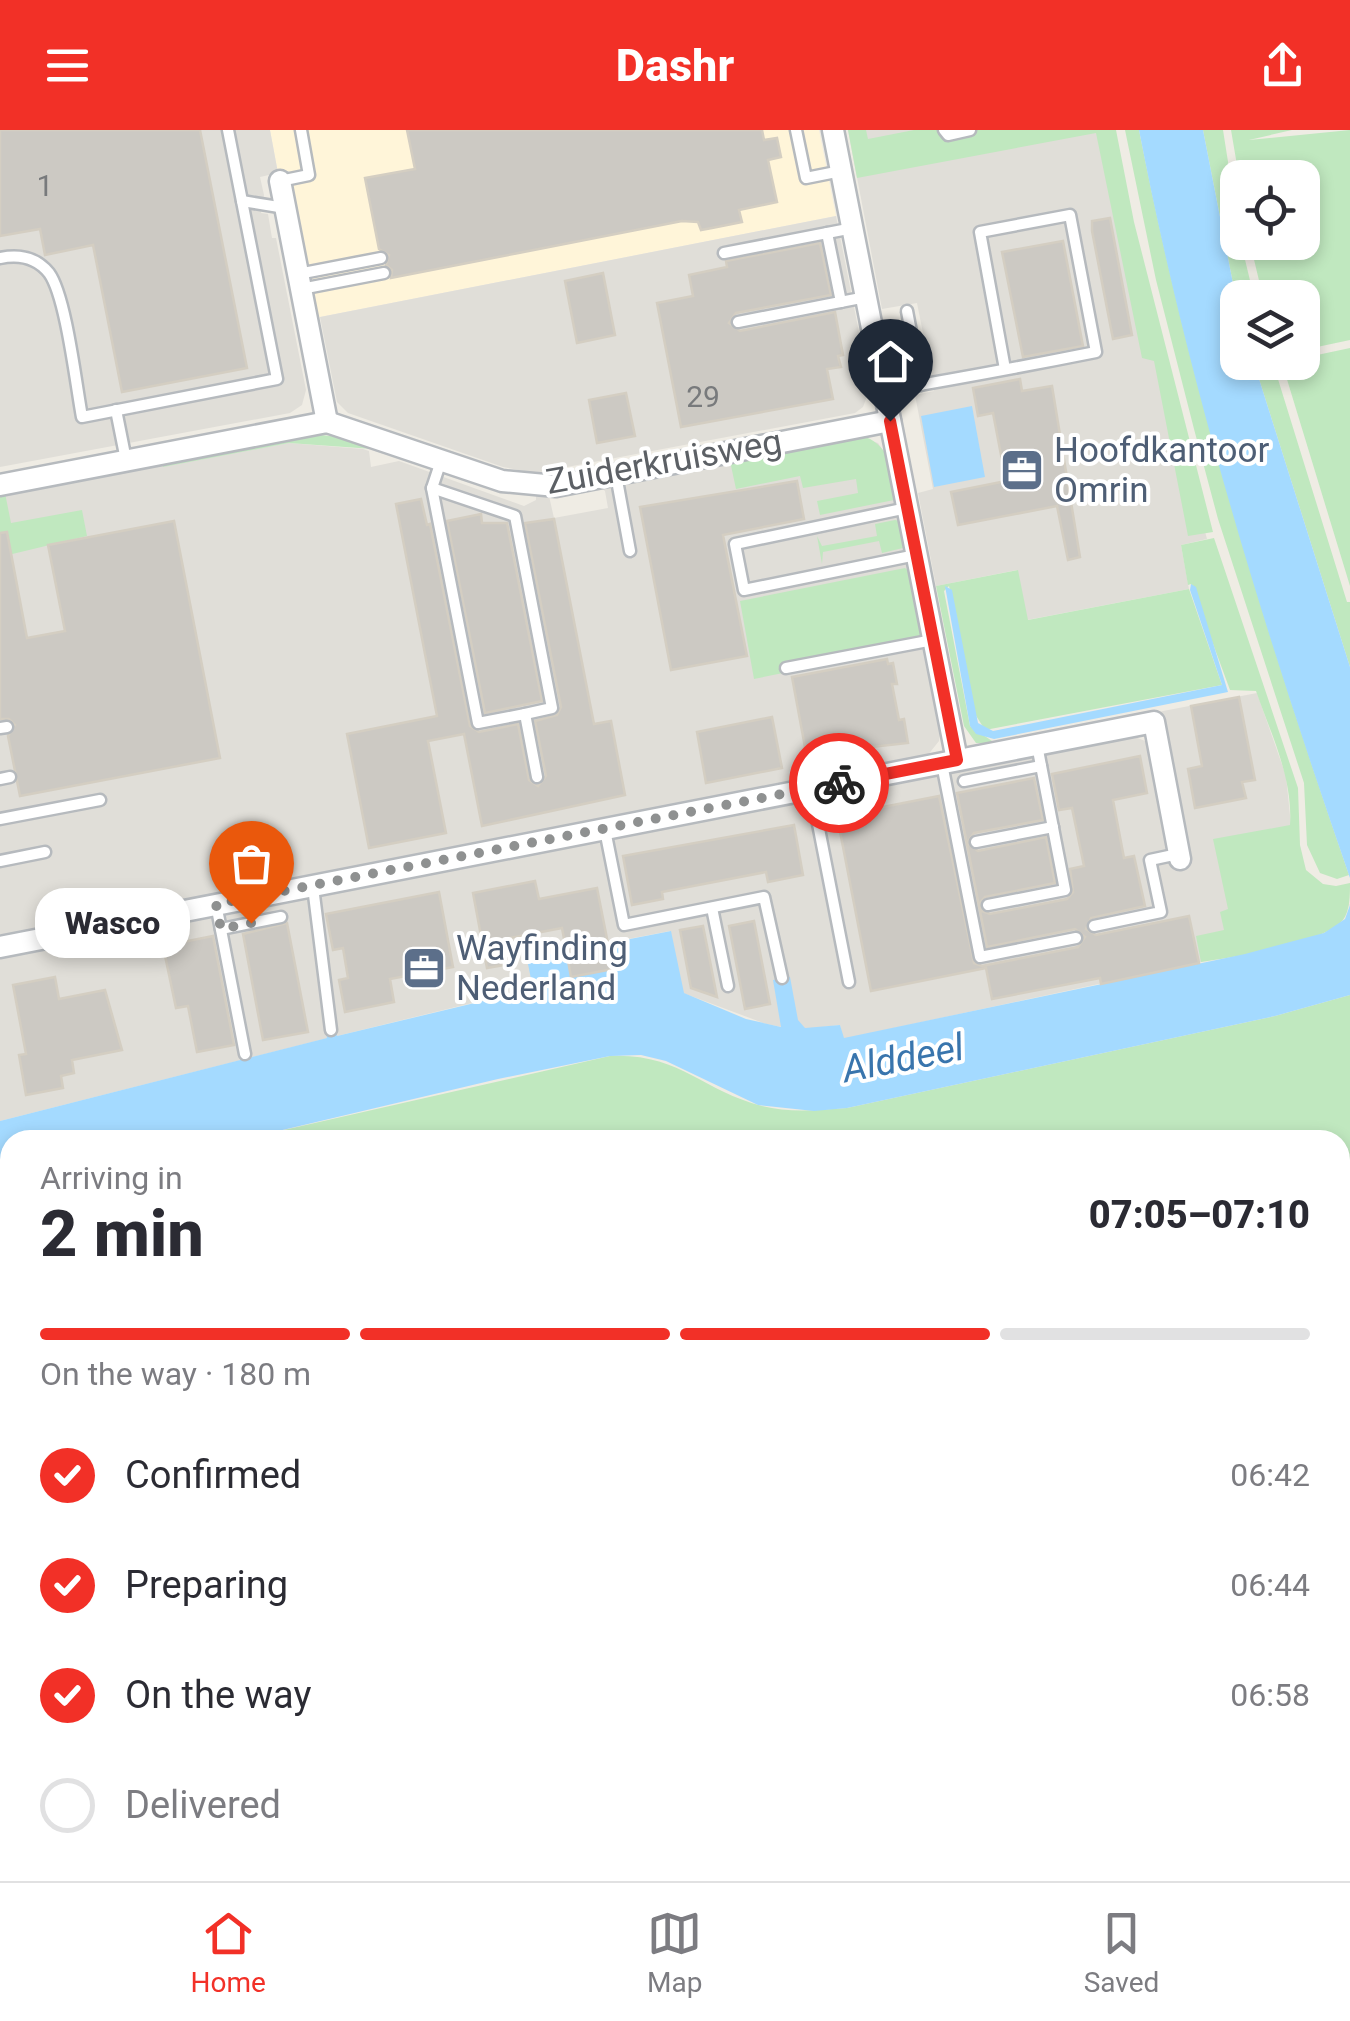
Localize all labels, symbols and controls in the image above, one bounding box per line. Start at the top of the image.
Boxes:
icon: menu [40,38,95,93]
icon: share [1255,38,1310,93]
text: Dashr [616,39,734,92]
map controls [1220,160,1320,380]
button: locate [1220,160,1320,260]
house number: 1 [37,168,53,203]
button: layers [1220,280,1320,380]
pin [848,319,933,422]
icon: home [863,334,918,389]
house number: 29 [686,379,720,414]
street label: Zuiderkruisweg [543,421,785,503]
place label: Hoofdkantoor Omrin [1054,430,1270,511]
office icon: Hoofdkantoor Omrin [999,447,1045,493]
courier [789,733,889,833]
icon: bike [812,756,867,811]
pin [209,821,294,924]
icon: bag [224,836,279,891]
callout: Wasco [36,888,191,958]
text: Wasco [65,904,160,942]
place label: Wayfinding Nederland [456,928,628,1009]
office icon: Wayfinding Nederland [401,945,447,991]
water label: Alddeel [837,1025,968,1092]
text: Arriving in [40,1159,183,1197]
text: 07:05–07:10 [1089,1193,1310,1237]
text: 2 min [40,1196,204,1272]
text: On the way · 180 m [40,1355,311,1393]
icon: check [40,1448,95,1503]
text: Confirmed [125,1453,301,1497]
text: 06:42 [1230,1456,1310,1494]
icon: check [40,1558,95,1613]
text: Preparing [125,1563,288,1607]
text: 06:44 [1230,1566,1310,1604]
icon: check [40,1668,95,1723]
text: On the way [125,1673,311,1717]
text: 06:58 [1230,1676,1310,1714]
text: Delivered [125,1783,281,1827]
tab: Home [191,1906,266,1999]
tab: Map [647,1906,703,1999]
tab: Saved [1084,1906,1159,1999]

